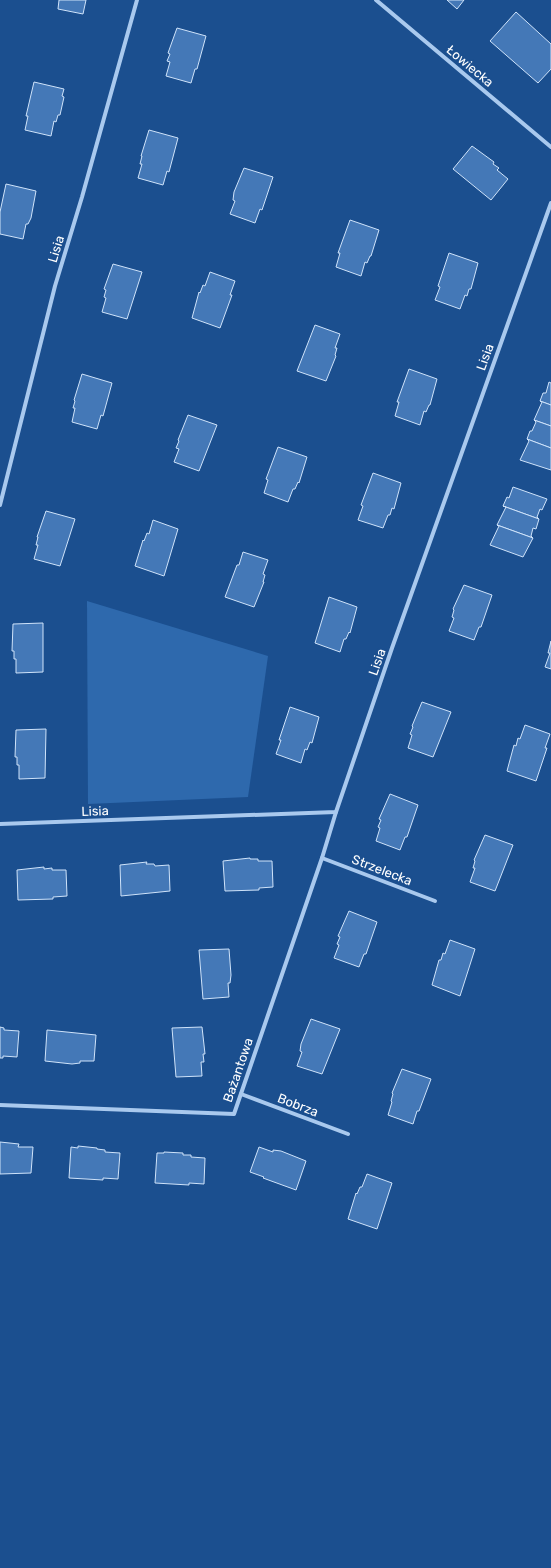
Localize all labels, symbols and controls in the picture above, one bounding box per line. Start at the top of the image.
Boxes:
street label: Łowiecka [444,42,496,90]
street label: Lisia [45,234,67,264]
street label: Lisia [473,342,497,372]
street label: Lisia [365,647,389,677]
street label: Lisia [81,803,109,819]
street label: Strzelecka [350,852,414,888]
street label: Bażantowa [220,1036,256,1104]
street label: Bobrza [275,1090,321,1120]

